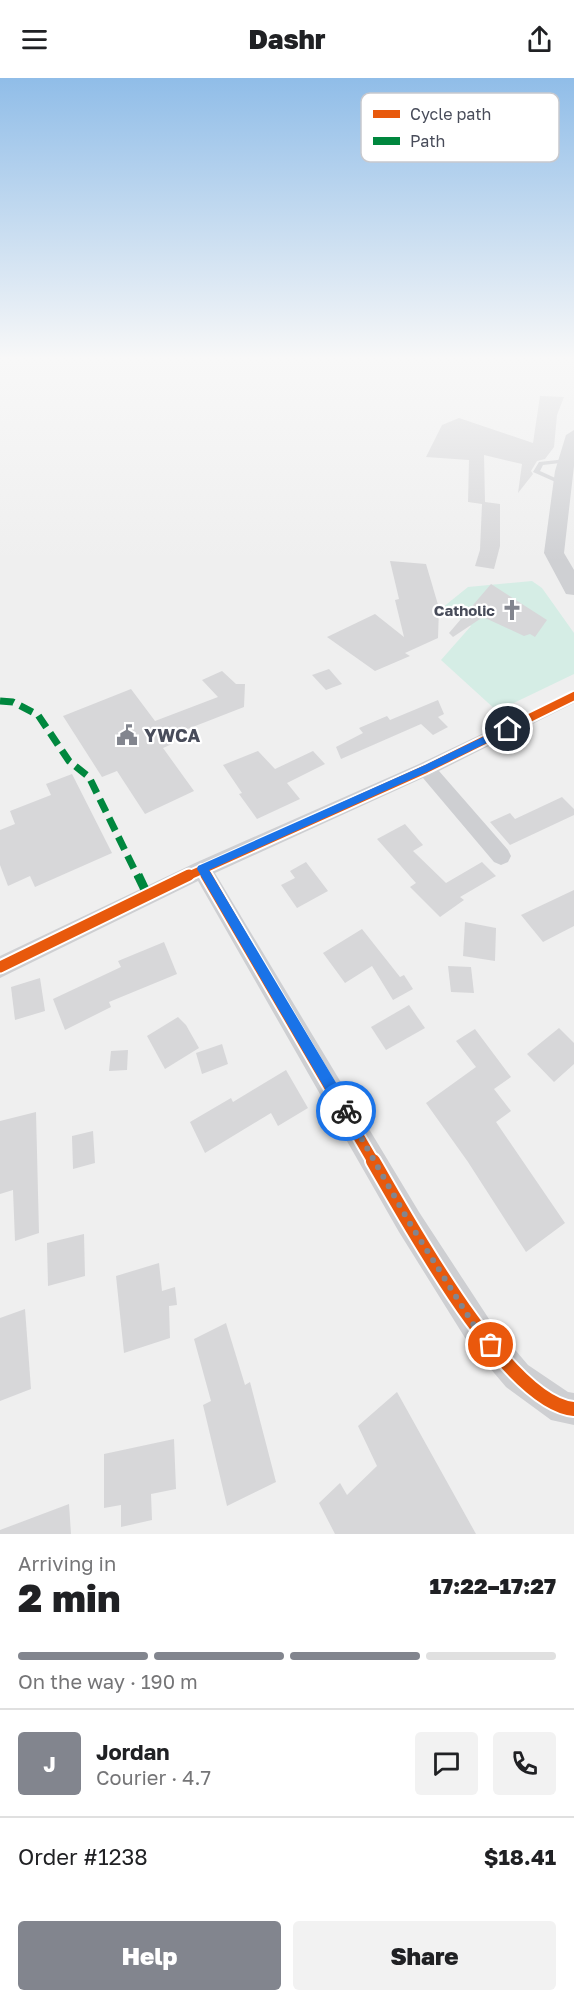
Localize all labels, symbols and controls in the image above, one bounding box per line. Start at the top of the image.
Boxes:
icon: menu [18,23,51,56]
text: Dashr [248,23,326,55]
icon: share [523,23,556,56]
legend [361,93,559,162]
text: Cycle path [410,104,491,124]
text: Path [410,131,445,151]
church icon: Catholic [500,598,524,622]
place label: Catholic [434,601,495,619]
pin [482,703,533,754]
icon: home [491,712,524,745]
public building icon: YWCA [115,723,139,747]
place label: YWCA [144,724,200,746]
courier [316,1081,376,1141]
icon: bike [330,1095,363,1128]
pin [465,1319,516,1370]
icon: bag [474,1328,507,1361]
text: Arriving in [18,1551,116,1575]
text: 17:22–17:27 [429,1572,556,1599]
text: 2 min [18,1574,121,1621]
text: On the way · 190 m [18,1669,198,1693]
button: chat [415,1732,478,1795]
button: phone [493,1732,556,1795]
text: Jordan [96,1738,170,1765]
text: J [43,1750,56,1777]
text: Courier · 4.7 [96,1765,211,1789]
text: Order #1238 [18,1843,148,1870]
text: $18.41 [484,1843,556,1870]
button: Help [18,1921,281,1990]
button: Share [293,1921,556,1990]

